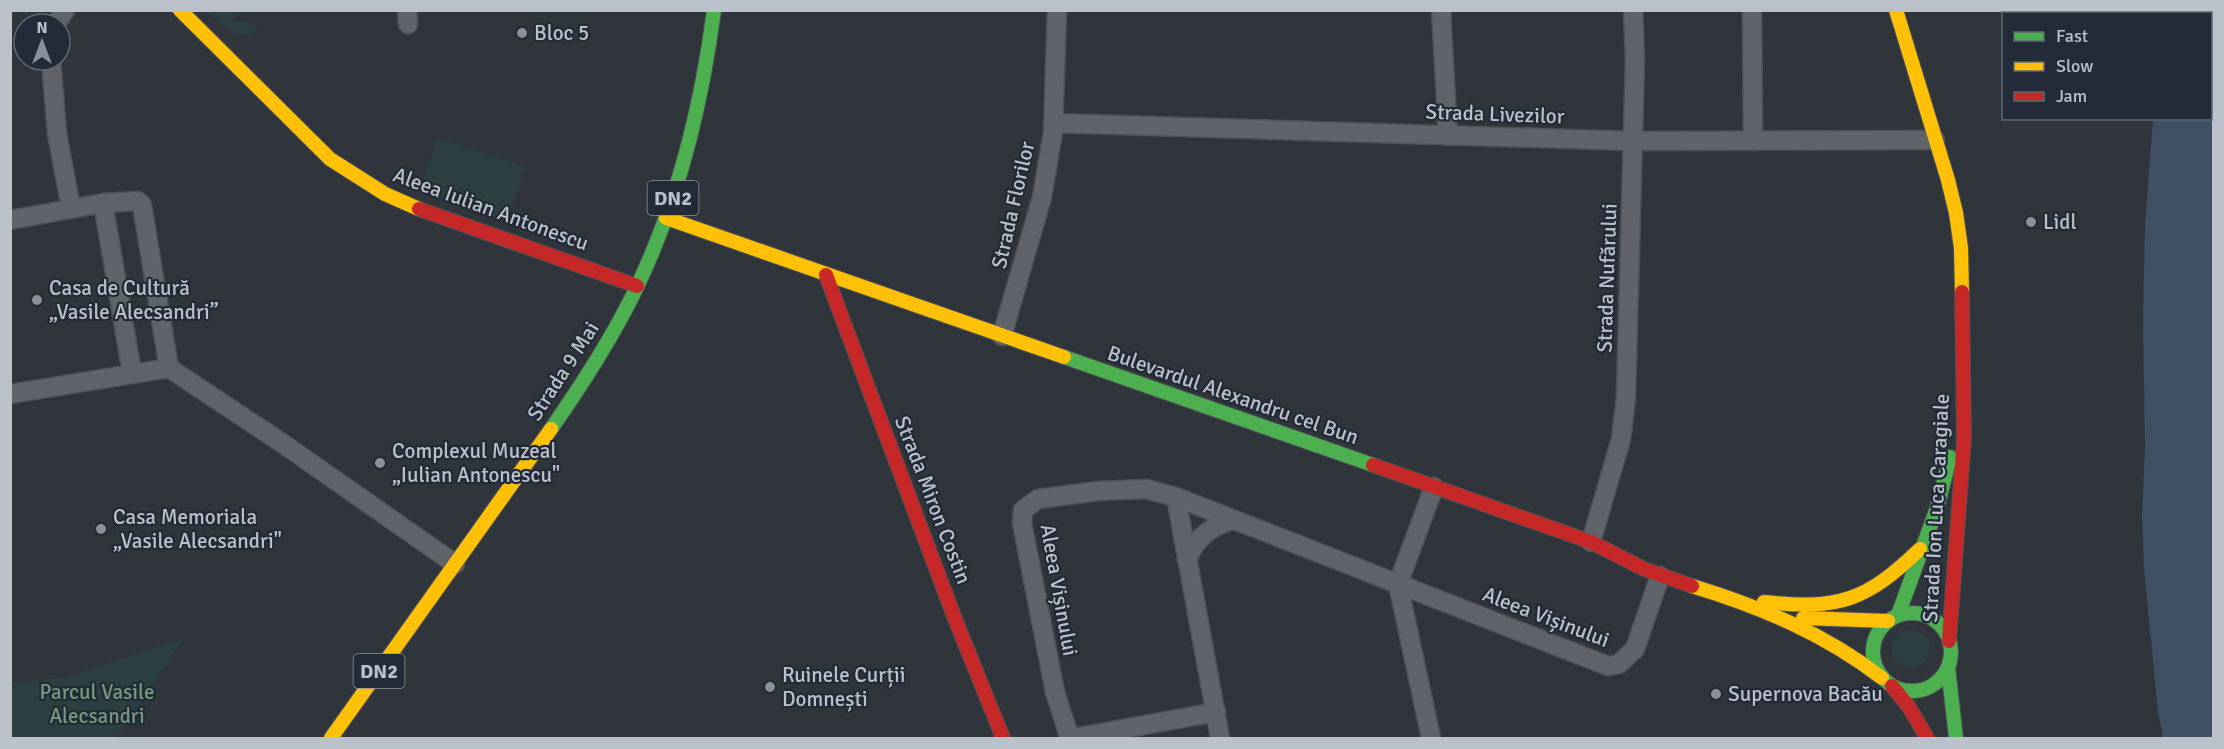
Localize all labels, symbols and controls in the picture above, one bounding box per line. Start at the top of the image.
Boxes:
north arrow [12,12,72,72]
legend [2002,12,2212,120]
text: N [36,18,48,38]
place label: Bloc 5 [534,20,589,46]
text: Fast [2056,25,2088,47]
marker: Bloc 5 [515,26,529,40]
text: Slow [2056,55,2093,77]
text: Jam [2056,85,2087,107]
street label: Strada Livezilor [1425,99,1565,129]
street label: Strada Florilor [986,139,1040,271]
street label: Aleea Iulian Antonescu [390,162,592,256]
road number: DN2 [648,181,698,215]
street label: Strada Nufărului [1591,203,1623,353]
place label: Lidl [2043,209,2077,235]
marker: Lidl [2024,215,2038,229]
place label: Casa de Cultură „Vasile Alecsandri” [49,275,219,325]
marker: Casa de Cultură „Vasile Alecsandri” [30,293,44,307]
street label: Strada 9 Mai [521,317,605,425]
street label: Bulevardul Alexandru cel Bun [1104,340,1362,450]
street label: Strada Ion Luca Caragiale [1917,393,1955,623]
street label: Strada Miron Costin [889,412,977,588]
place label: Complexul Muzeal „Iulian Antonescu" [392,438,560,488]
marker: Complexul Muzeal „Iulian Antonescu" [373,456,387,470]
place label: Casa Memoriala „Vasile Alecsandri" [113,504,282,554]
marker: Casa Memoriala „Vasile Alecsandri" [94,522,108,536]
street label: Aleea Vișinului [1035,522,1083,658]
street label: Aleea Vișinului [1479,581,1613,653]
road number: DN2 [354,654,404,688]
place label: Ruinele Curții Domnești [782,662,905,712]
park label: Parcul Vasile Alecsandri [40,679,154,729]
marker: Ruinele Curții Domnești [763,680,777,694]
place label: Supernova Bacău [1728,681,1883,707]
marker: Supernova Bacău [1709,687,1723,701]

